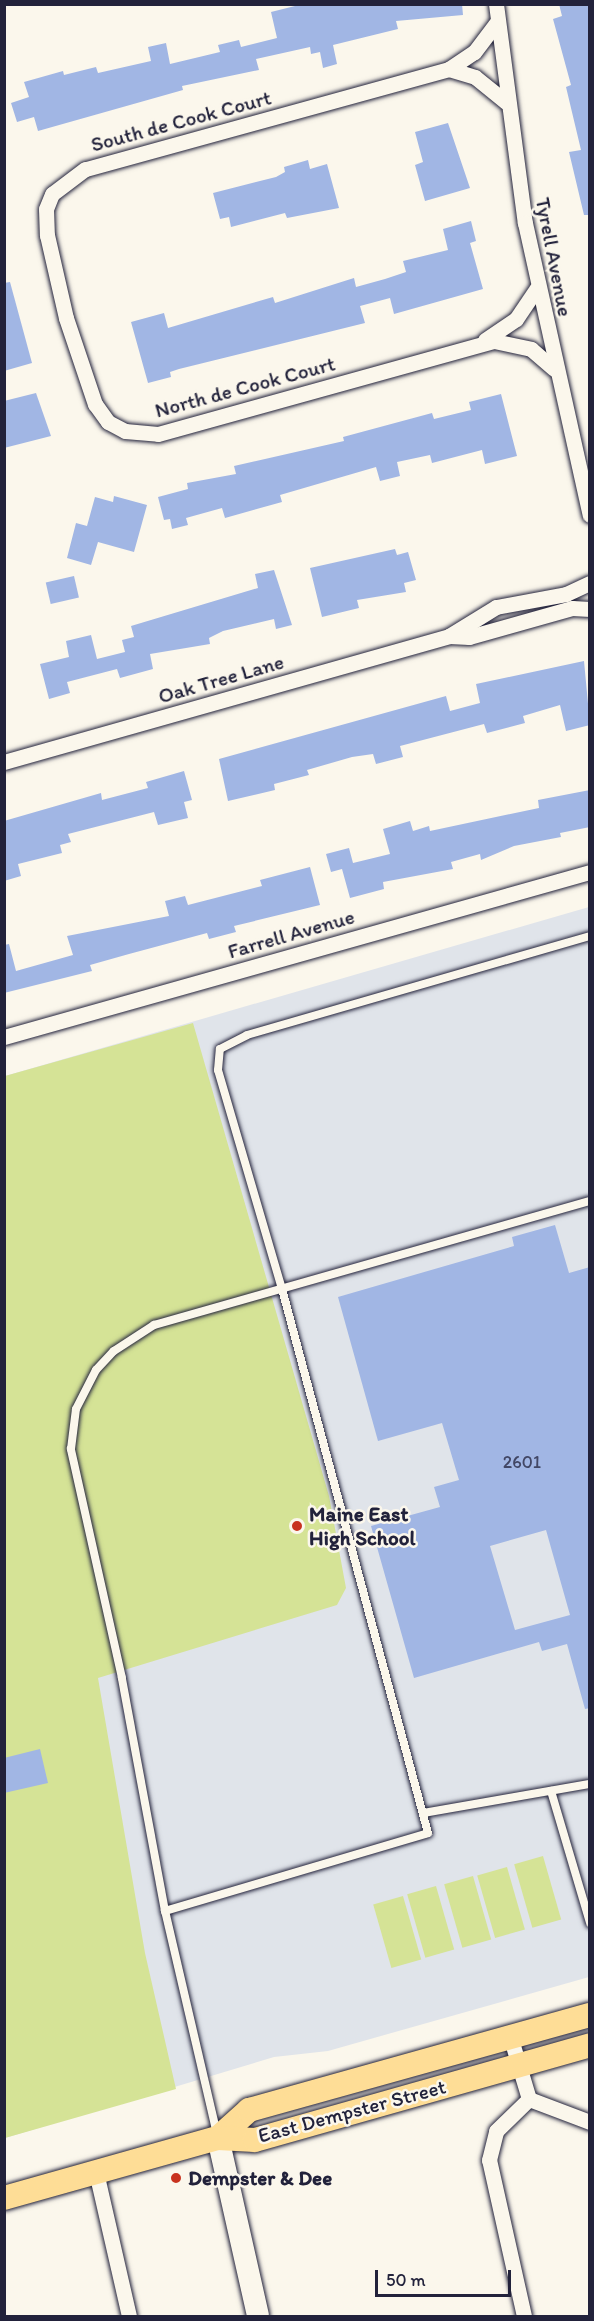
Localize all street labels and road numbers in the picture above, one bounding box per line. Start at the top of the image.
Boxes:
street label: South de Cook Court [88,85,274,157]
street label: Tyrell Avenue [530,196,578,318]
street label: North de Cook Court [152,351,338,423]
street label: Oak Tree Lane [156,649,286,709]
street label: Farrell Avenue [225,904,357,964]
street label: East Dempster Street [256,2074,448,2148]

